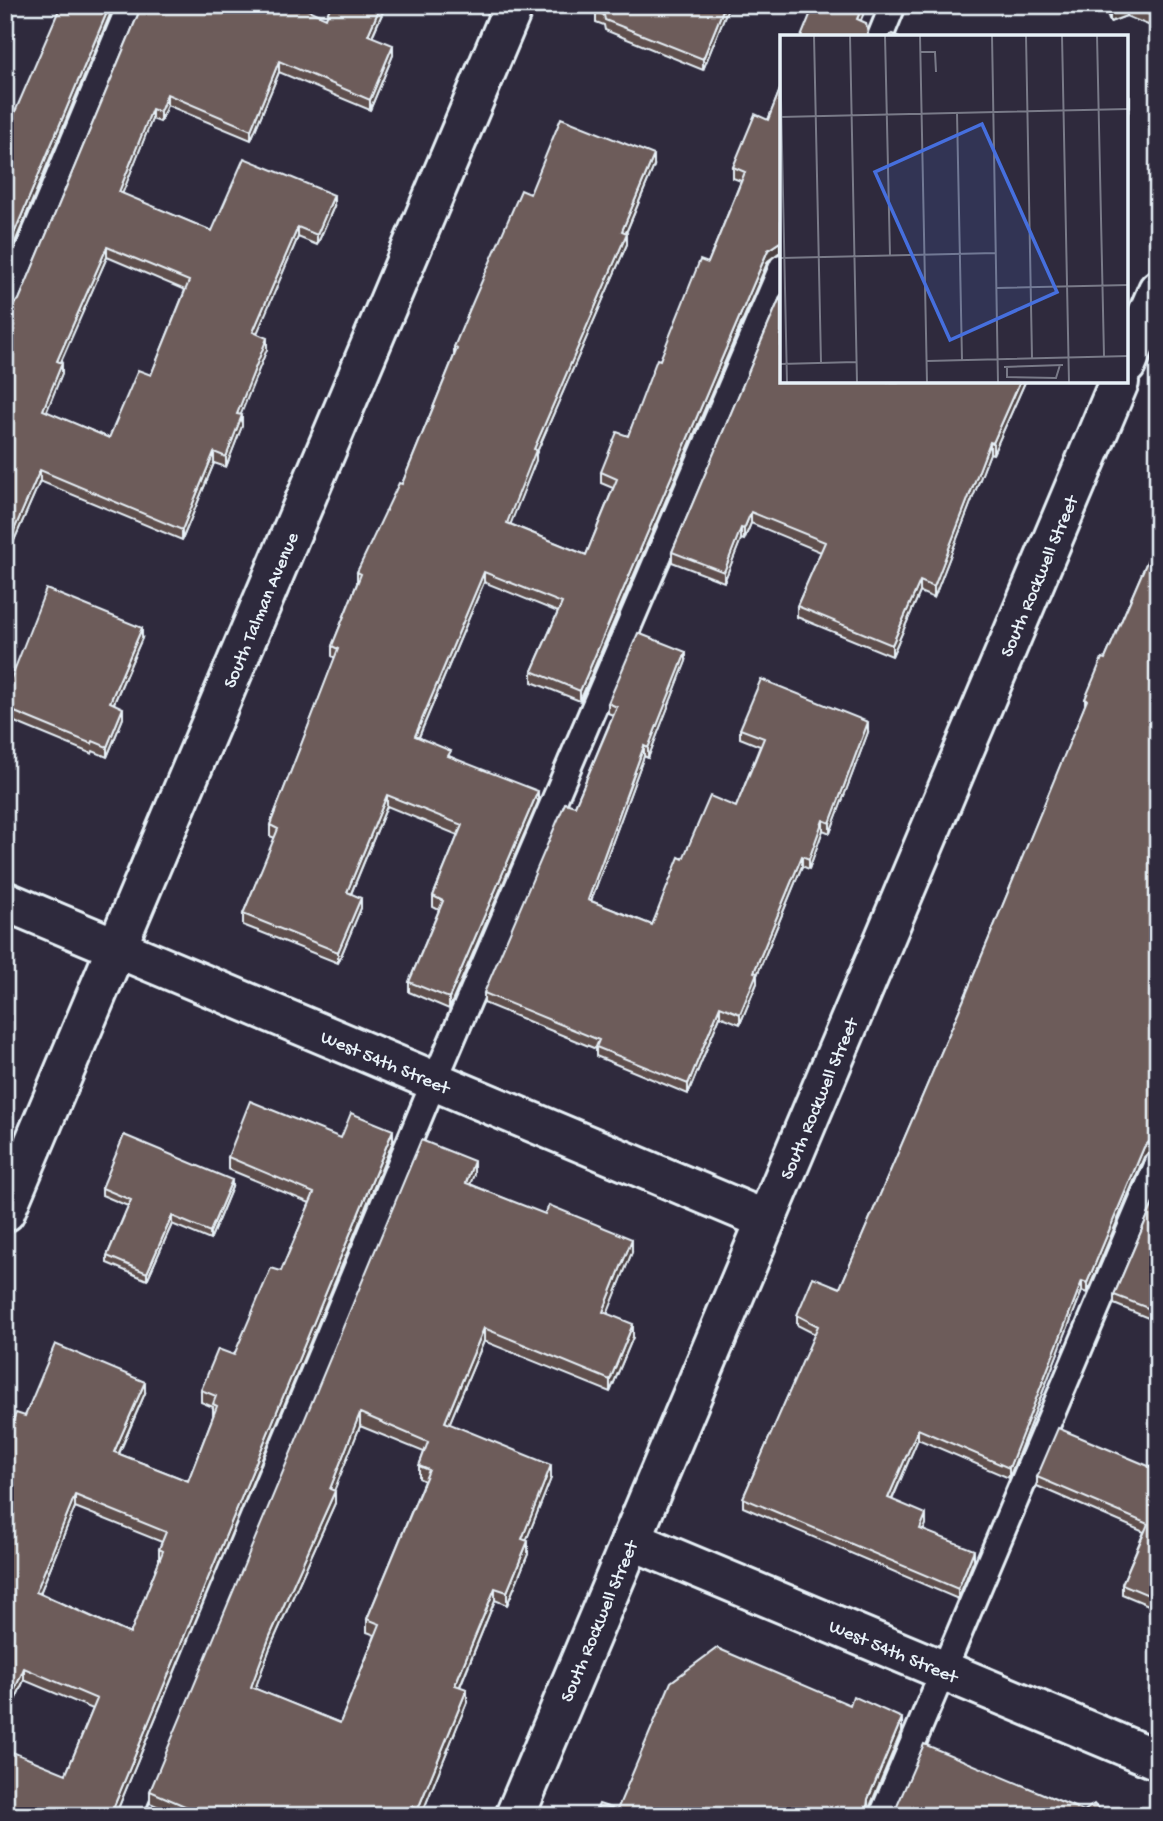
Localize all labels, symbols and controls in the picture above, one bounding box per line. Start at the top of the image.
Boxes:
inset map [780,35,1128,383]
street label: South Rockwell Street [997,491,1086,661]
street label: South Talman Avenue [219,529,305,692]
street label: South Rockwell Street [776,1013,866,1184]
street label: West 54th Street [317,1027,454,1102]
street label: South Rockwell Street [556,1536,646,1706]
street label: West 54th Street [825,1616,963,1691]

